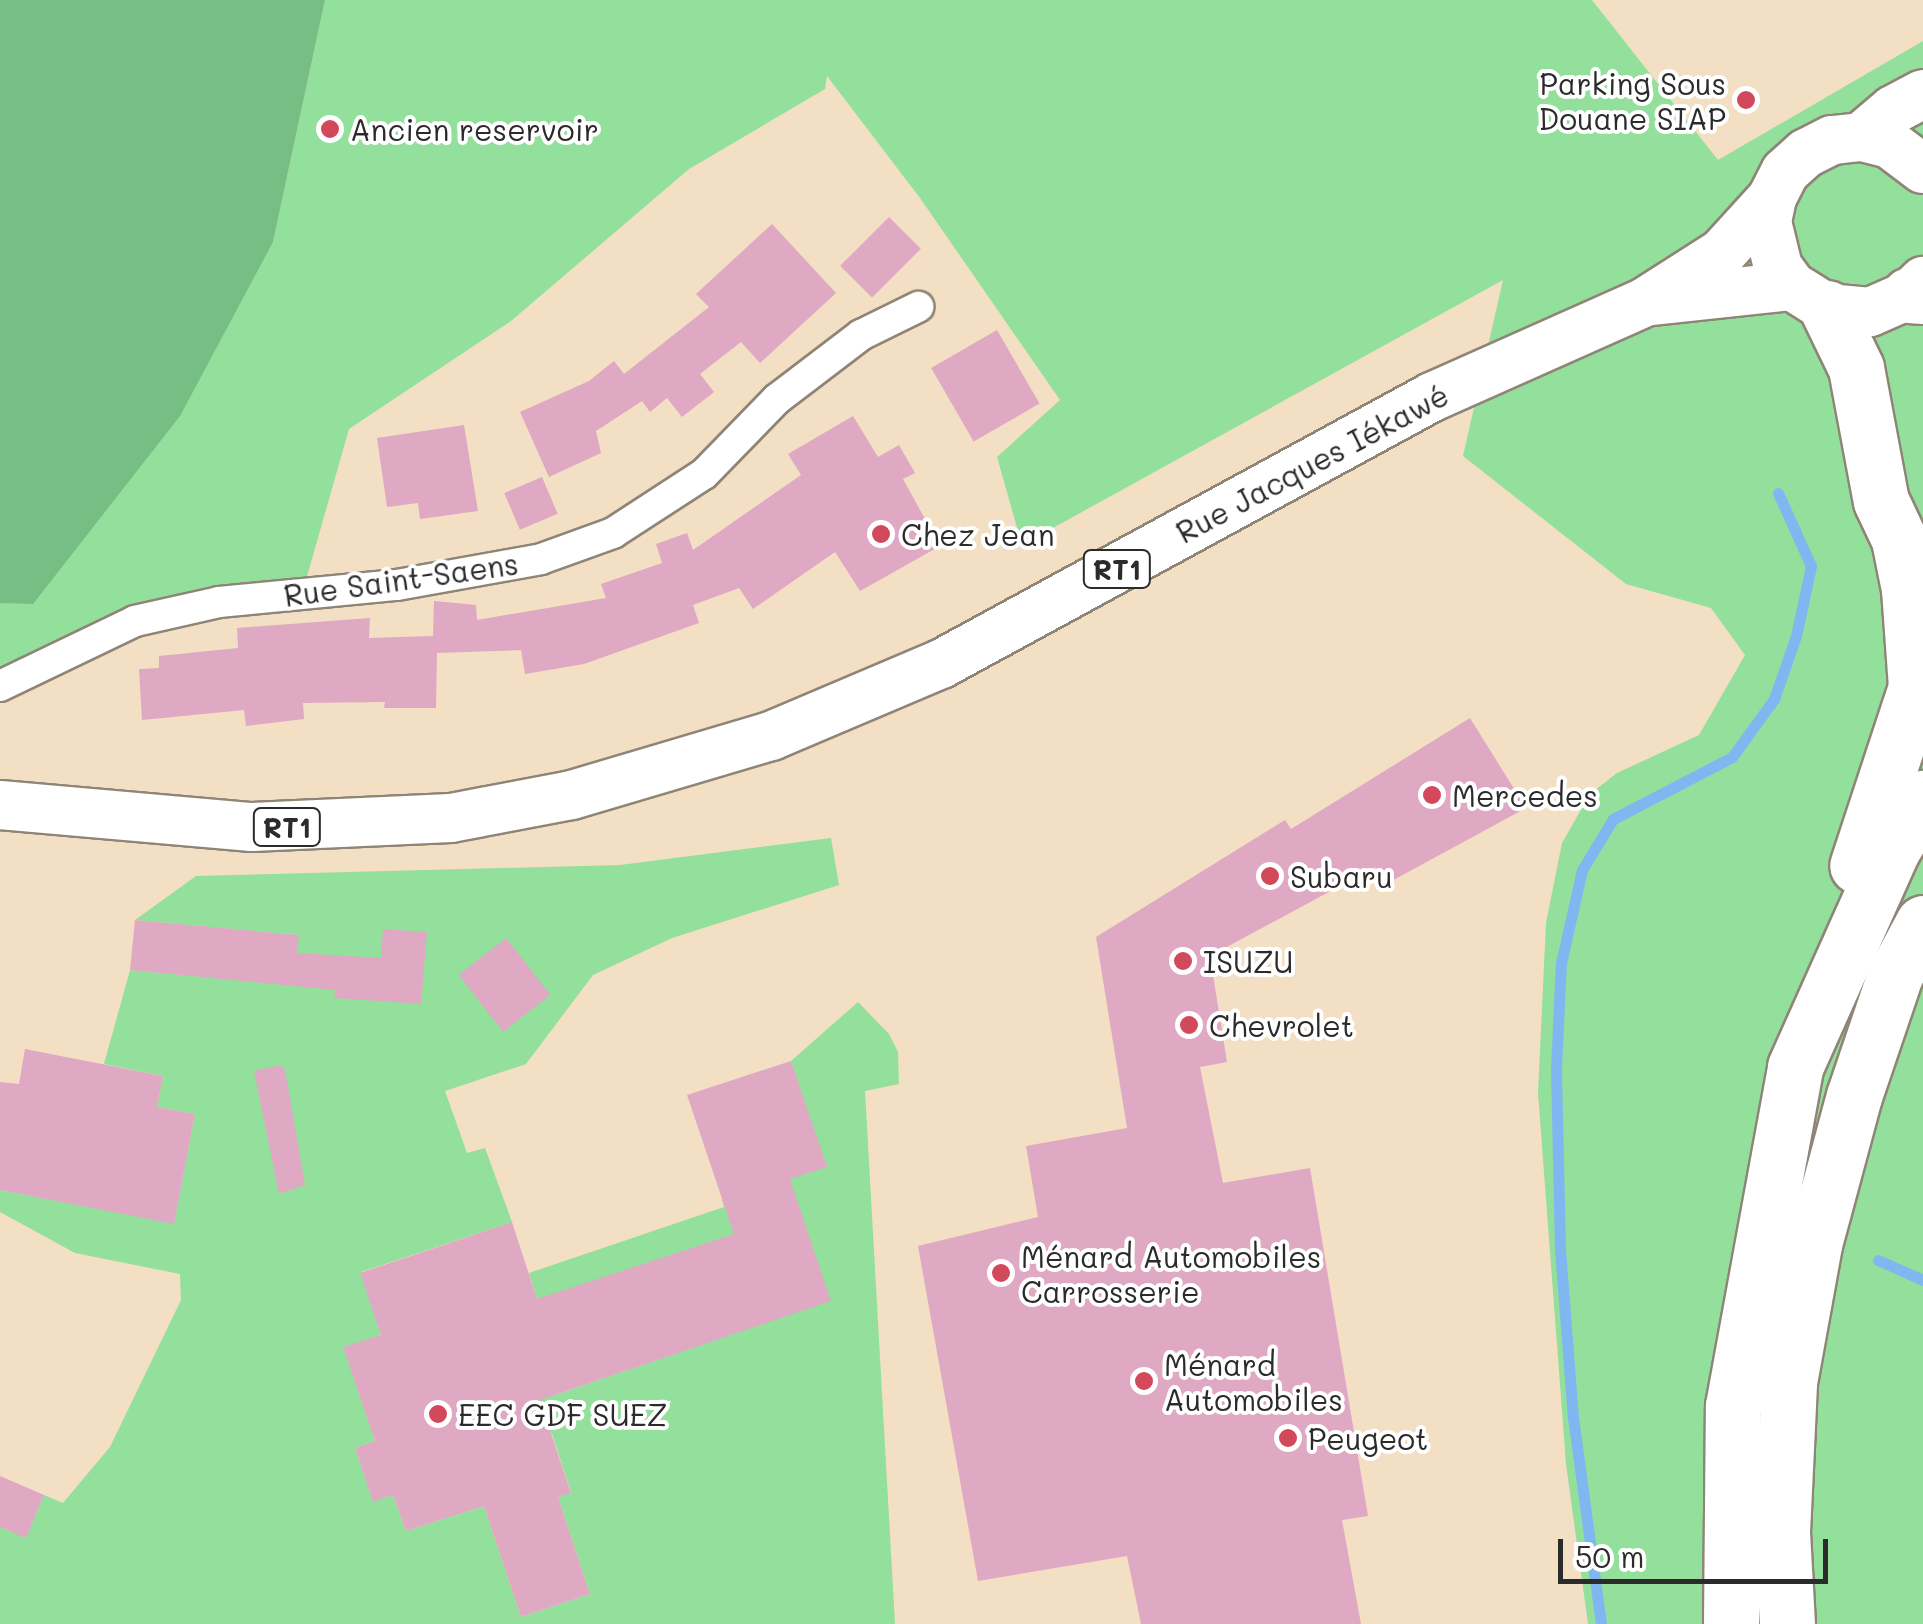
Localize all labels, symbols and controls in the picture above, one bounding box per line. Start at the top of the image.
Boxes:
place label: Parking Sous Douane SIAP [1539,65,1726,136]
marker: Parking Sous Douane SIAP [1735,89,1757,111]
place label: Ancien reservoir [350,111,599,147]
marker: Ancien reservoir [319,118,341,140]
street label: Rue Jacques Iékawé [1170,376,1454,550]
place label: Chez Jean [901,516,1055,552]
marker: Chez Jean [870,523,892,545]
street label: Rue Saint-Saens [281,545,521,613]
road number: RT1 [1082,546,1152,592]
place label: Mercedes [1452,777,1598,813]
marker: Mercedes [1421,784,1443,806]
road number: RT1 [252,804,322,850]
place label: Subaru [1290,858,1393,894]
marker: Subaru [1259,865,1281,887]
place label: ISUZU [1203,943,1293,979]
marker: ISUZU [1172,950,1194,972]
place label: Chevrolet [1209,1007,1354,1043]
marker: Chevrolet [1178,1014,1200,1036]
place label: Ménard Automobiles Carrosserie [1021,1238,1321,1308]
marker: Ménard Automobiles Carrosserie [990,1262,1012,1284]
place label: Ménard Automobiles [1164,1346,1343,1416]
marker: Ménard Automobiles [1133,1370,1155,1392]
place label: EEC GDF SUEZ [458,1396,667,1432]
marker: EEC GDF SUEZ [427,1403,449,1425]
place label: Peugeot [1308,1420,1428,1456]
marker: Peugeot [1277,1427,1299,1449]
scale bar [1563,1519,1833,1581]
text: 50 m [1575,1536,1645,1576]

